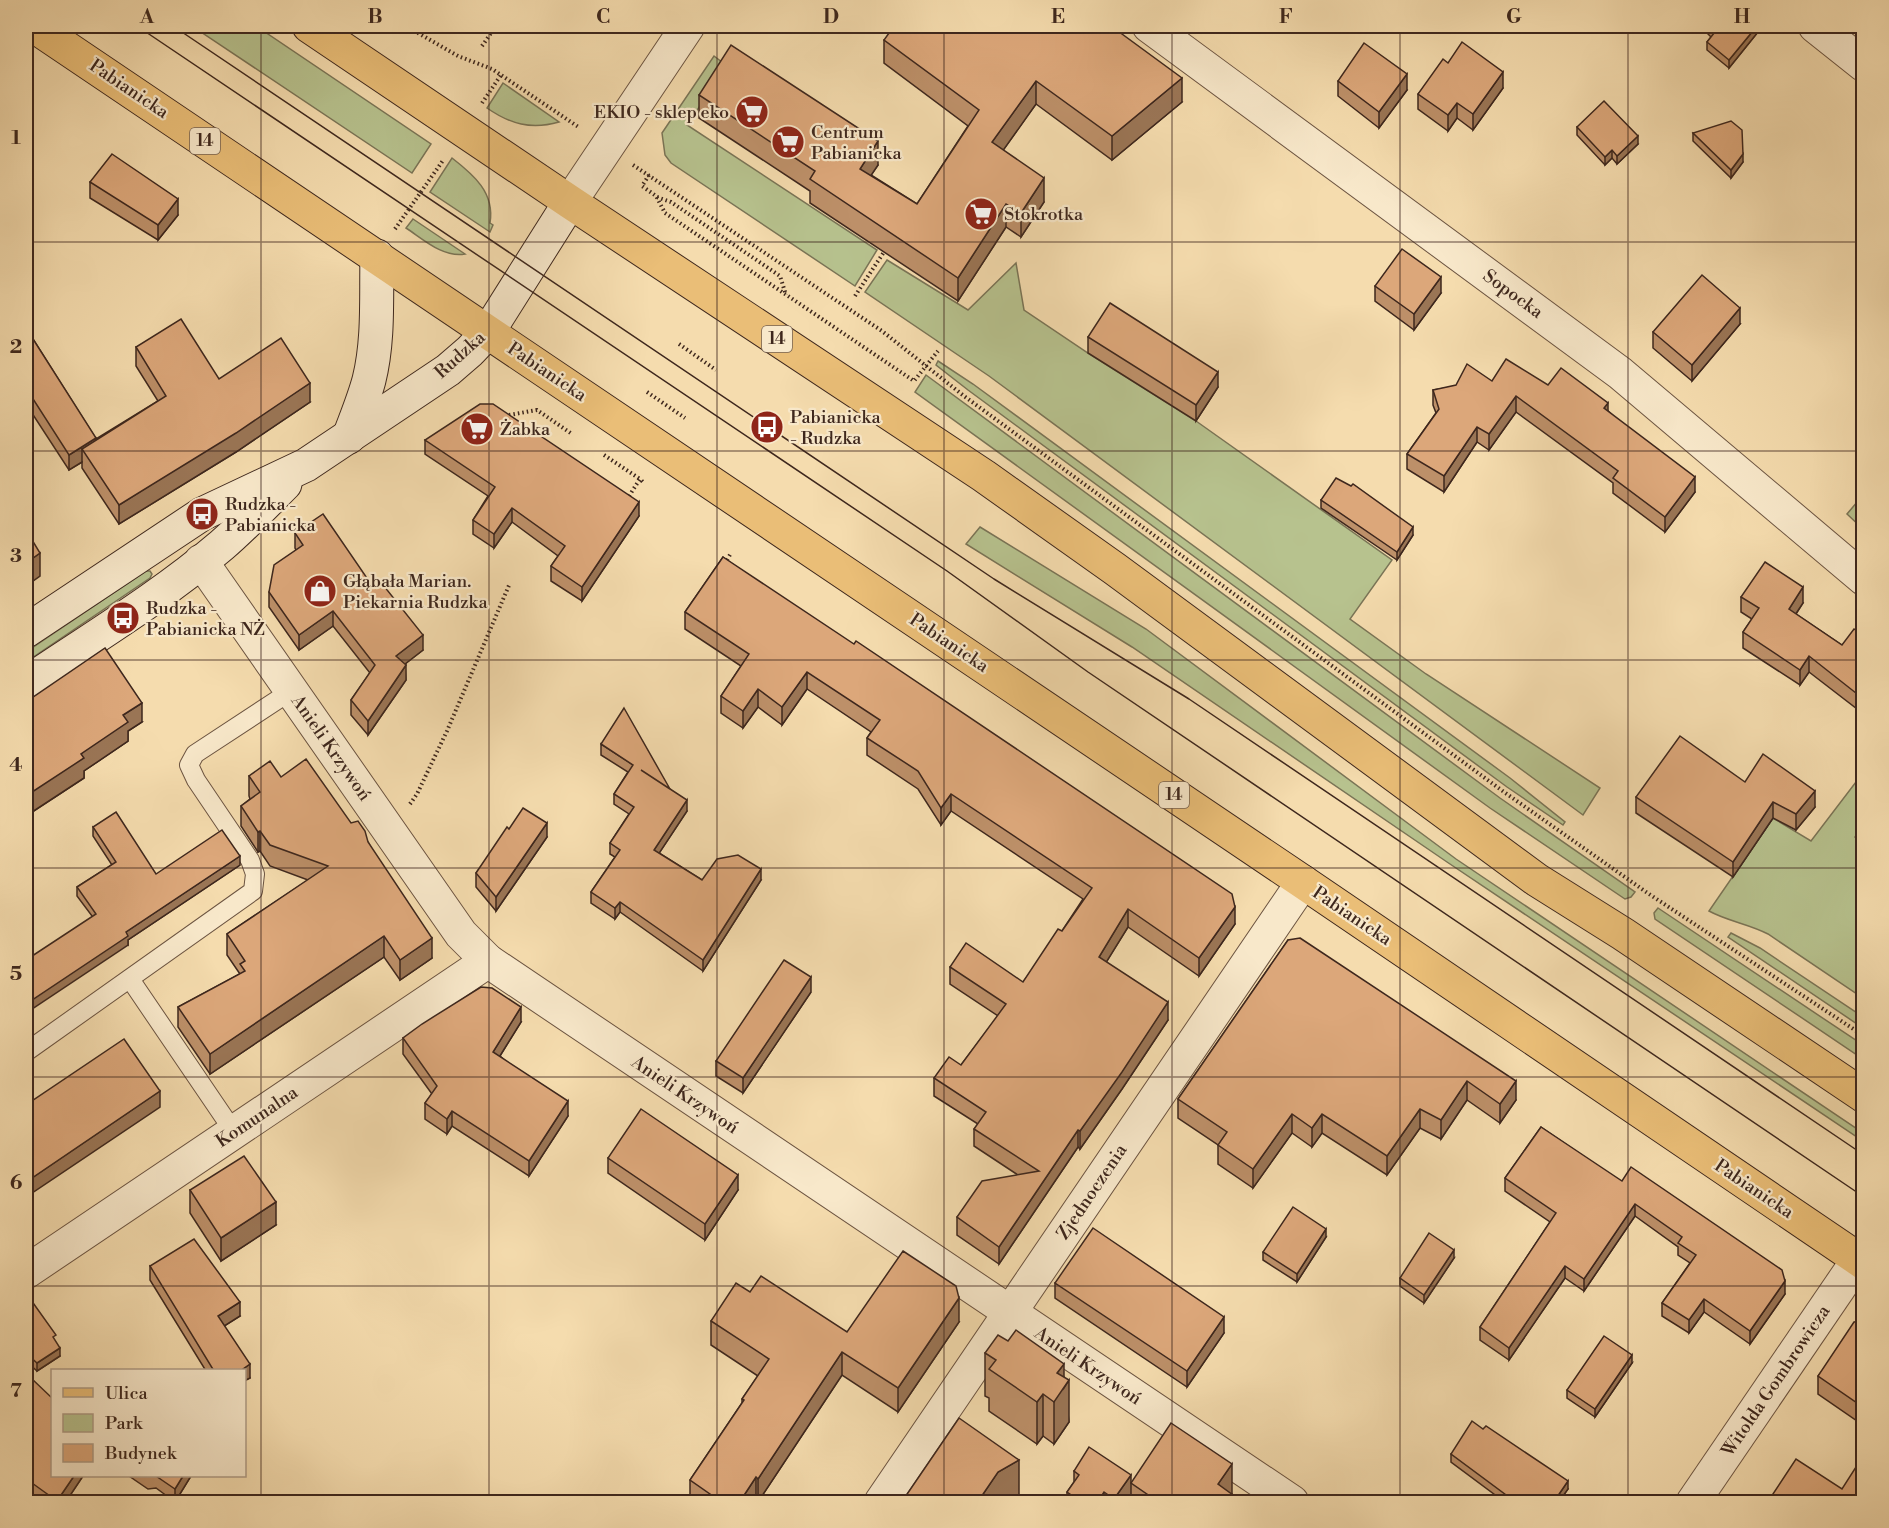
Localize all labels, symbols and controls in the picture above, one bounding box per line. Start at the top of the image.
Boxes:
text: A [139,5,155,30]
text: B [367,5,383,30]
text: C [596,5,610,30]
text: D [823,5,839,30]
text: E [1051,5,1065,30]
text: F [1279,5,1293,30]
text: G [1506,5,1522,30]
text: H [1734,5,1751,30]
street label: Pabianicka [85,54,174,124]
supermarket icon: EKIO - sklep eko [734,94,770,130]
place label: EKIO - sklep eko [594,101,729,124]
place label: Centrum Pabianicka [811,121,903,165]
supermarket icon: Centrum Pabianicka [770,124,806,160]
text: 1 [11,126,21,151]
road number: 14 [190,128,220,154]
supermarket icon: Stokrotka [963,196,999,232]
place label: Stokrotka [1004,203,1084,226]
street label: Sopocka [1478,264,1548,324]
street label: Rudzka [430,326,491,384]
road number: 14 [762,326,792,352]
text: 2 [10,335,22,360]
street label: Pabianicka [503,337,592,407]
place label: Pabianicka - Rudzka [790,406,882,450]
bus stop icon: Pabianicka - Rudzka [749,409,785,445]
supermarket icon: Żabka [459,411,495,447]
place label: Żabka [500,418,551,441]
place label: Rudzka - Pabianicka [225,493,317,537]
bus stop icon: Rudzka - Pabianicka [184,496,220,532]
text: 3 [10,544,22,569]
place label: Głąbała Marian. Piekarnia Rudzka [343,570,489,614]
shop icon: Głąbała Marian. Piekarnia Rudzka [302,573,338,609]
place label: Rudzka - Pabianicka NŻ [146,597,265,641]
bus stop icon: Rudzka - Pabianicka NŻ [105,600,141,636]
street label: Pabianicka [905,608,994,678]
street label: Anieli Krzywoń [285,690,376,806]
text: 4 [9,753,23,778]
road number: 14 [1159,782,1189,808]
street label: Pabianicka [1308,881,1397,951]
text: 5 [10,962,22,987]
street label: Anieli Krzywoń [626,1050,743,1139]
street label: Komunalna [212,1081,303,1153]
street label: Zjednoczenia [1052,1139,1133,1244]
street label: Pabianicka [1710,1154,1799,1224]
text: 6 [10,1171,23,1196]
street label: Witolda Gombrowicza [1716,1300,1836,1462]
street label: Anieli Krzywoń [1029,1321,1146,1410]
legend [51,1369,246,1477]
text: 7 [10,1379,22,1404]
text: Ulica [105,1382,149,1405]
text: Park [105,1412,144,1435]
text: Budynek [104,1442,178,1465]

